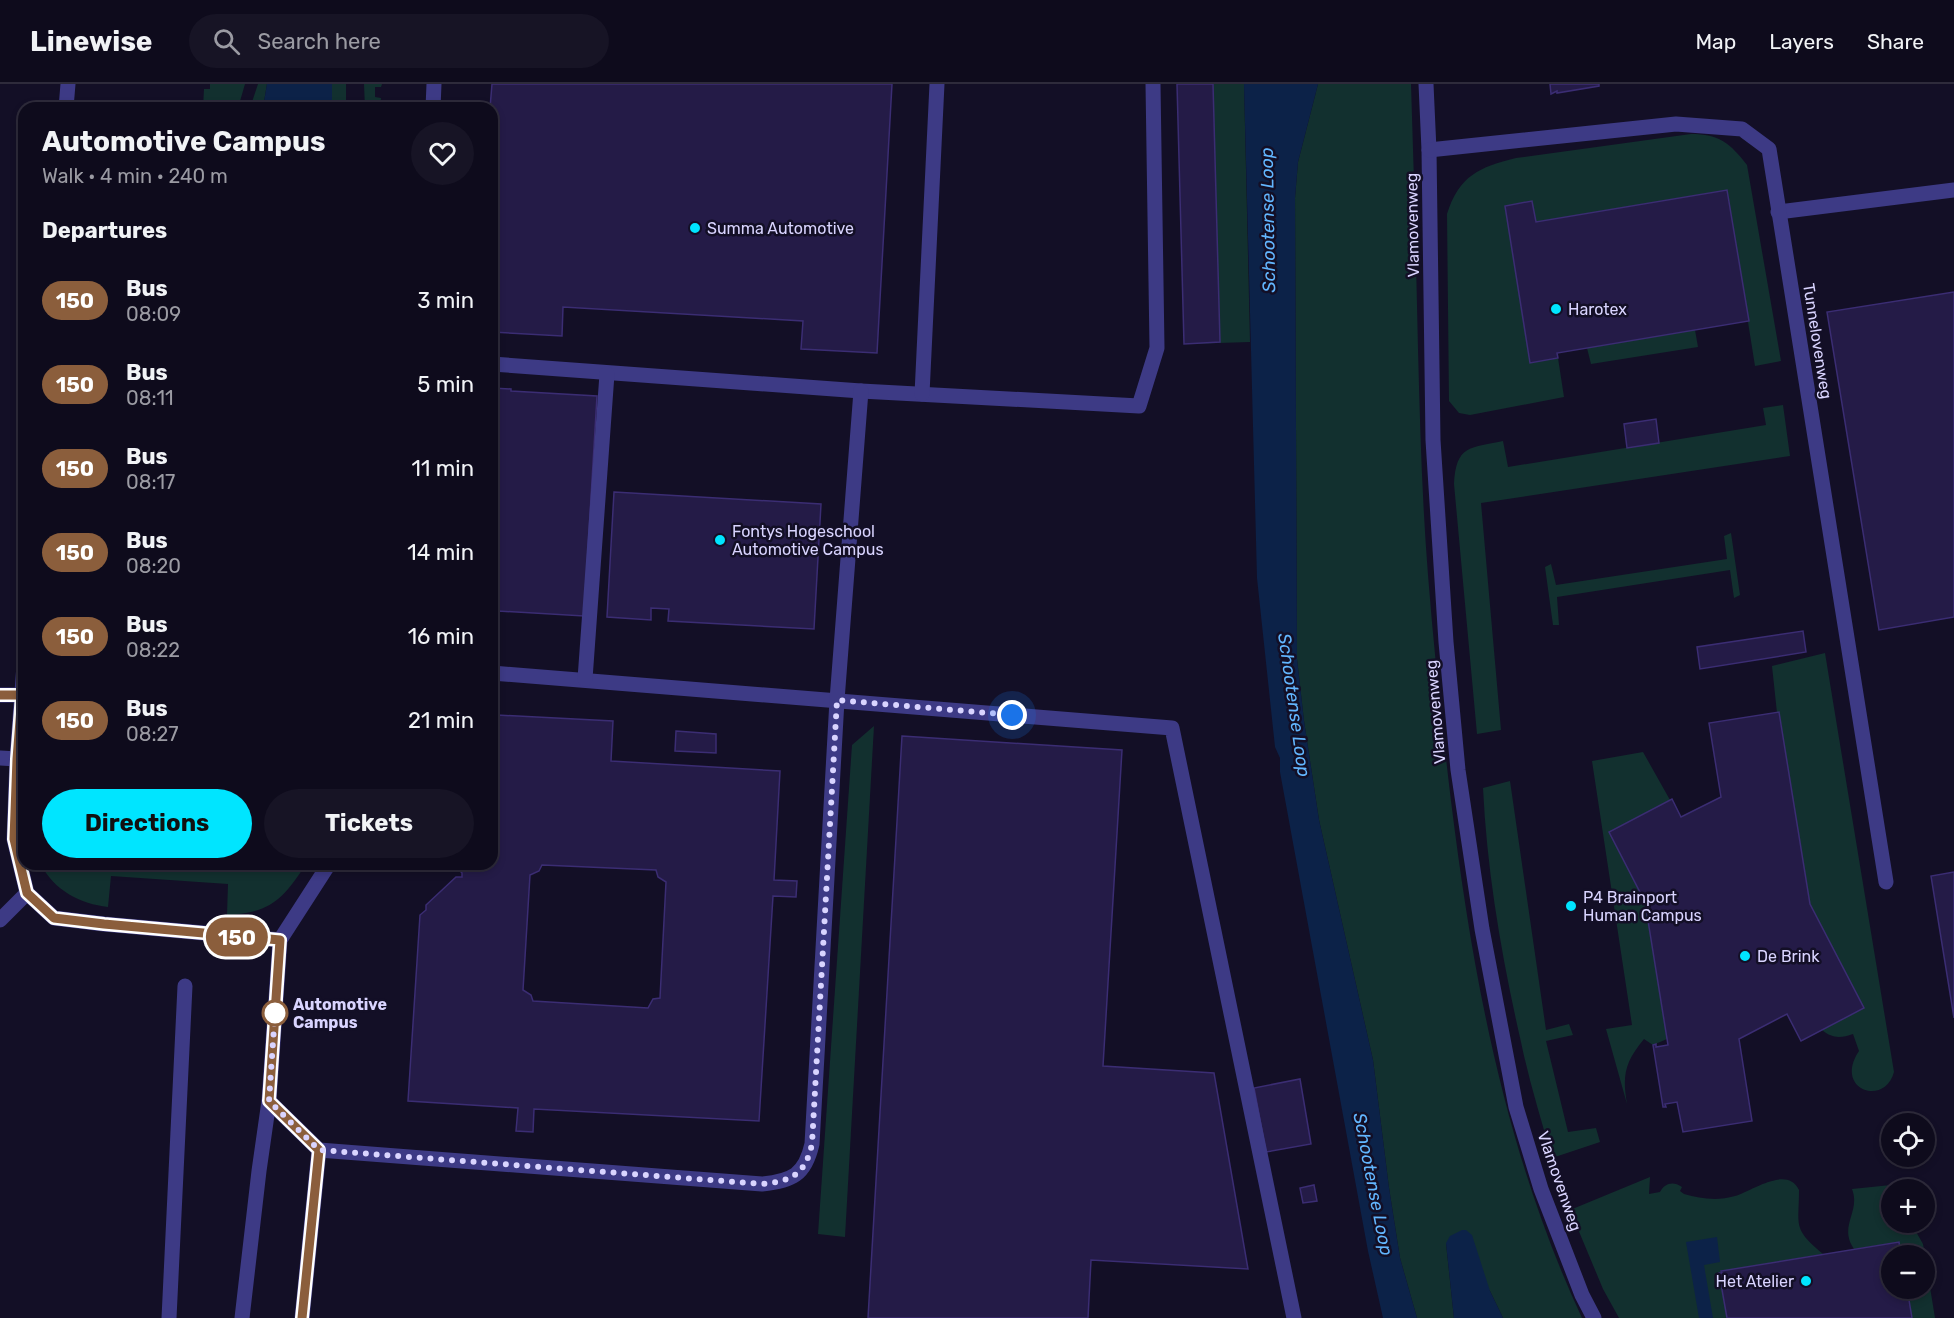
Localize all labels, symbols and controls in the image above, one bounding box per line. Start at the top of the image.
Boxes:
search box [189,14,609,68]
text: Linewise [30,25,153,58]
icon: search [210,25,243,58]
text: Search here [258,28,381,55]
text: Map [1695,29,1736,54]
text: Layers [1769,29,1834,54]
text: Share [1867,29,1924,54]
button: heart [411,122,474,185]
text: Automotive Campus [42,125,325,158]
water label: Schootense Loop [1256,147,1280,293]
text: Walk · 4 min · 240 m [42,164,228,188]
street label: Vlamovenweg [1402,173,1423,277]
text: Departures [42,217,167,244]
place label: Summa Automotive [707,219,854,238]
marker: Summa Automotive [688,221,702,235]
text: Bus [126,275,168,302]
street label: Tunnelovenweg [1799,282,1836,400]
text: 3 min [417,287,474,314]
text: 150 [56,288,94,313]
place label: Harotex [1568,300,1627,319]
text: 08:09 [126,302,181,326]
marker: Harotex [1549,302,1563,316]
text: Bus [126,359,168,386]
text: 5 min [417,371,474,398]
text: 150 [56,372,94,397]
text: 08:11 [126,386,174,410]
text: Bus [126,443,168,470]
text: 11 min [412,455,474,482]
text: 150 [56,456,94,481]
text: 08:17 [126,470,175,494]
place label: Fontys Hogeschool Automotive Campus [732,522,884,559]
text: Bus [126,527,168,554]
marker: Fontys Hogeschool Automotive Campus [713,533,727,547]
text: 14 min [407,539,474,566]
text: 150 [56,540,94,565]
text: 08:20 [126,554,181,578]
text: Bus [126,611,168,638]
text: 16 min [408,623,474,650]
text: 150 [56,624,94,649]
water label: Schootense Loop [1273,632,1315,778]
text: 08:22 [126,638,180,662]
street label: Vlamovenweg [1421,659,1450,765]
text: Bus [126,695,168,722]
your location [997,700,1027,730]
text: 21 min [408,707,474,734]
text: 150 [56,708,94,733]
text: 08:27 [126,722,179,746]
button: Directions [42,789,252,858]
button: Tickets [264,789,474,858]
place label: P4 Brainport Human Campus [1583,888,1702,925]
marker: P4 Brainport Human Campus [1564,899,1578,913]
line badge: 150 [202,918,272,956]
text: 150 [218,925,256,950]
place label: De Brink [1757,947,1820,966]
marker: De Brink [1738,949,1752,963]
place label: Automotive Campus [293,995,387,1032]
marker: Automotive Campus [262,1000,288,1026]
water label: Schootense Loop [1348,1111,1398,1257]
map controls [1881,1113,1935,1299]
button: locate [1881,1113,1935,1167]
street label: Vlamovenweg [1534,1129,1586,1234]
button: + [1881,1179,1935,1233]
button: − [1881,1245,1935,1299]
place label: Het Atelier [1716,1272,1794,1291]
marker: Het Atelier [1799,1274,1813,1288]

